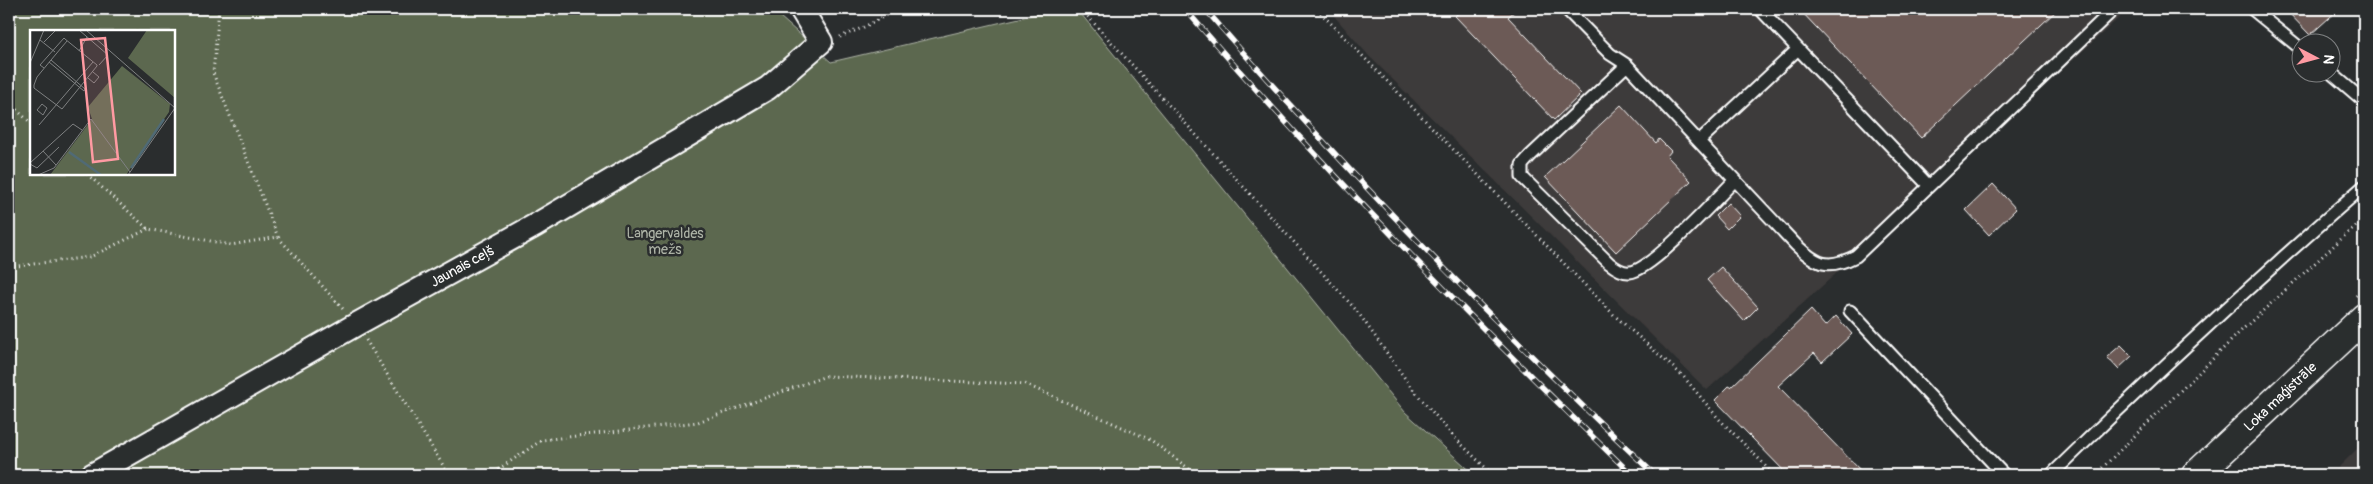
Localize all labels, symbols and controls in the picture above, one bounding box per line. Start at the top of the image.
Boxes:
inset map [30,30,175,175]
north arrow [2290,32,2340,82]
text: N [2319,54,2337,65]
park label: Langervaldes mežs [626,225,704,258]
street label: Jaunais ceļš [427,242,498,291]
street label: Loka maģistrāle [2240,359,2320,435]

